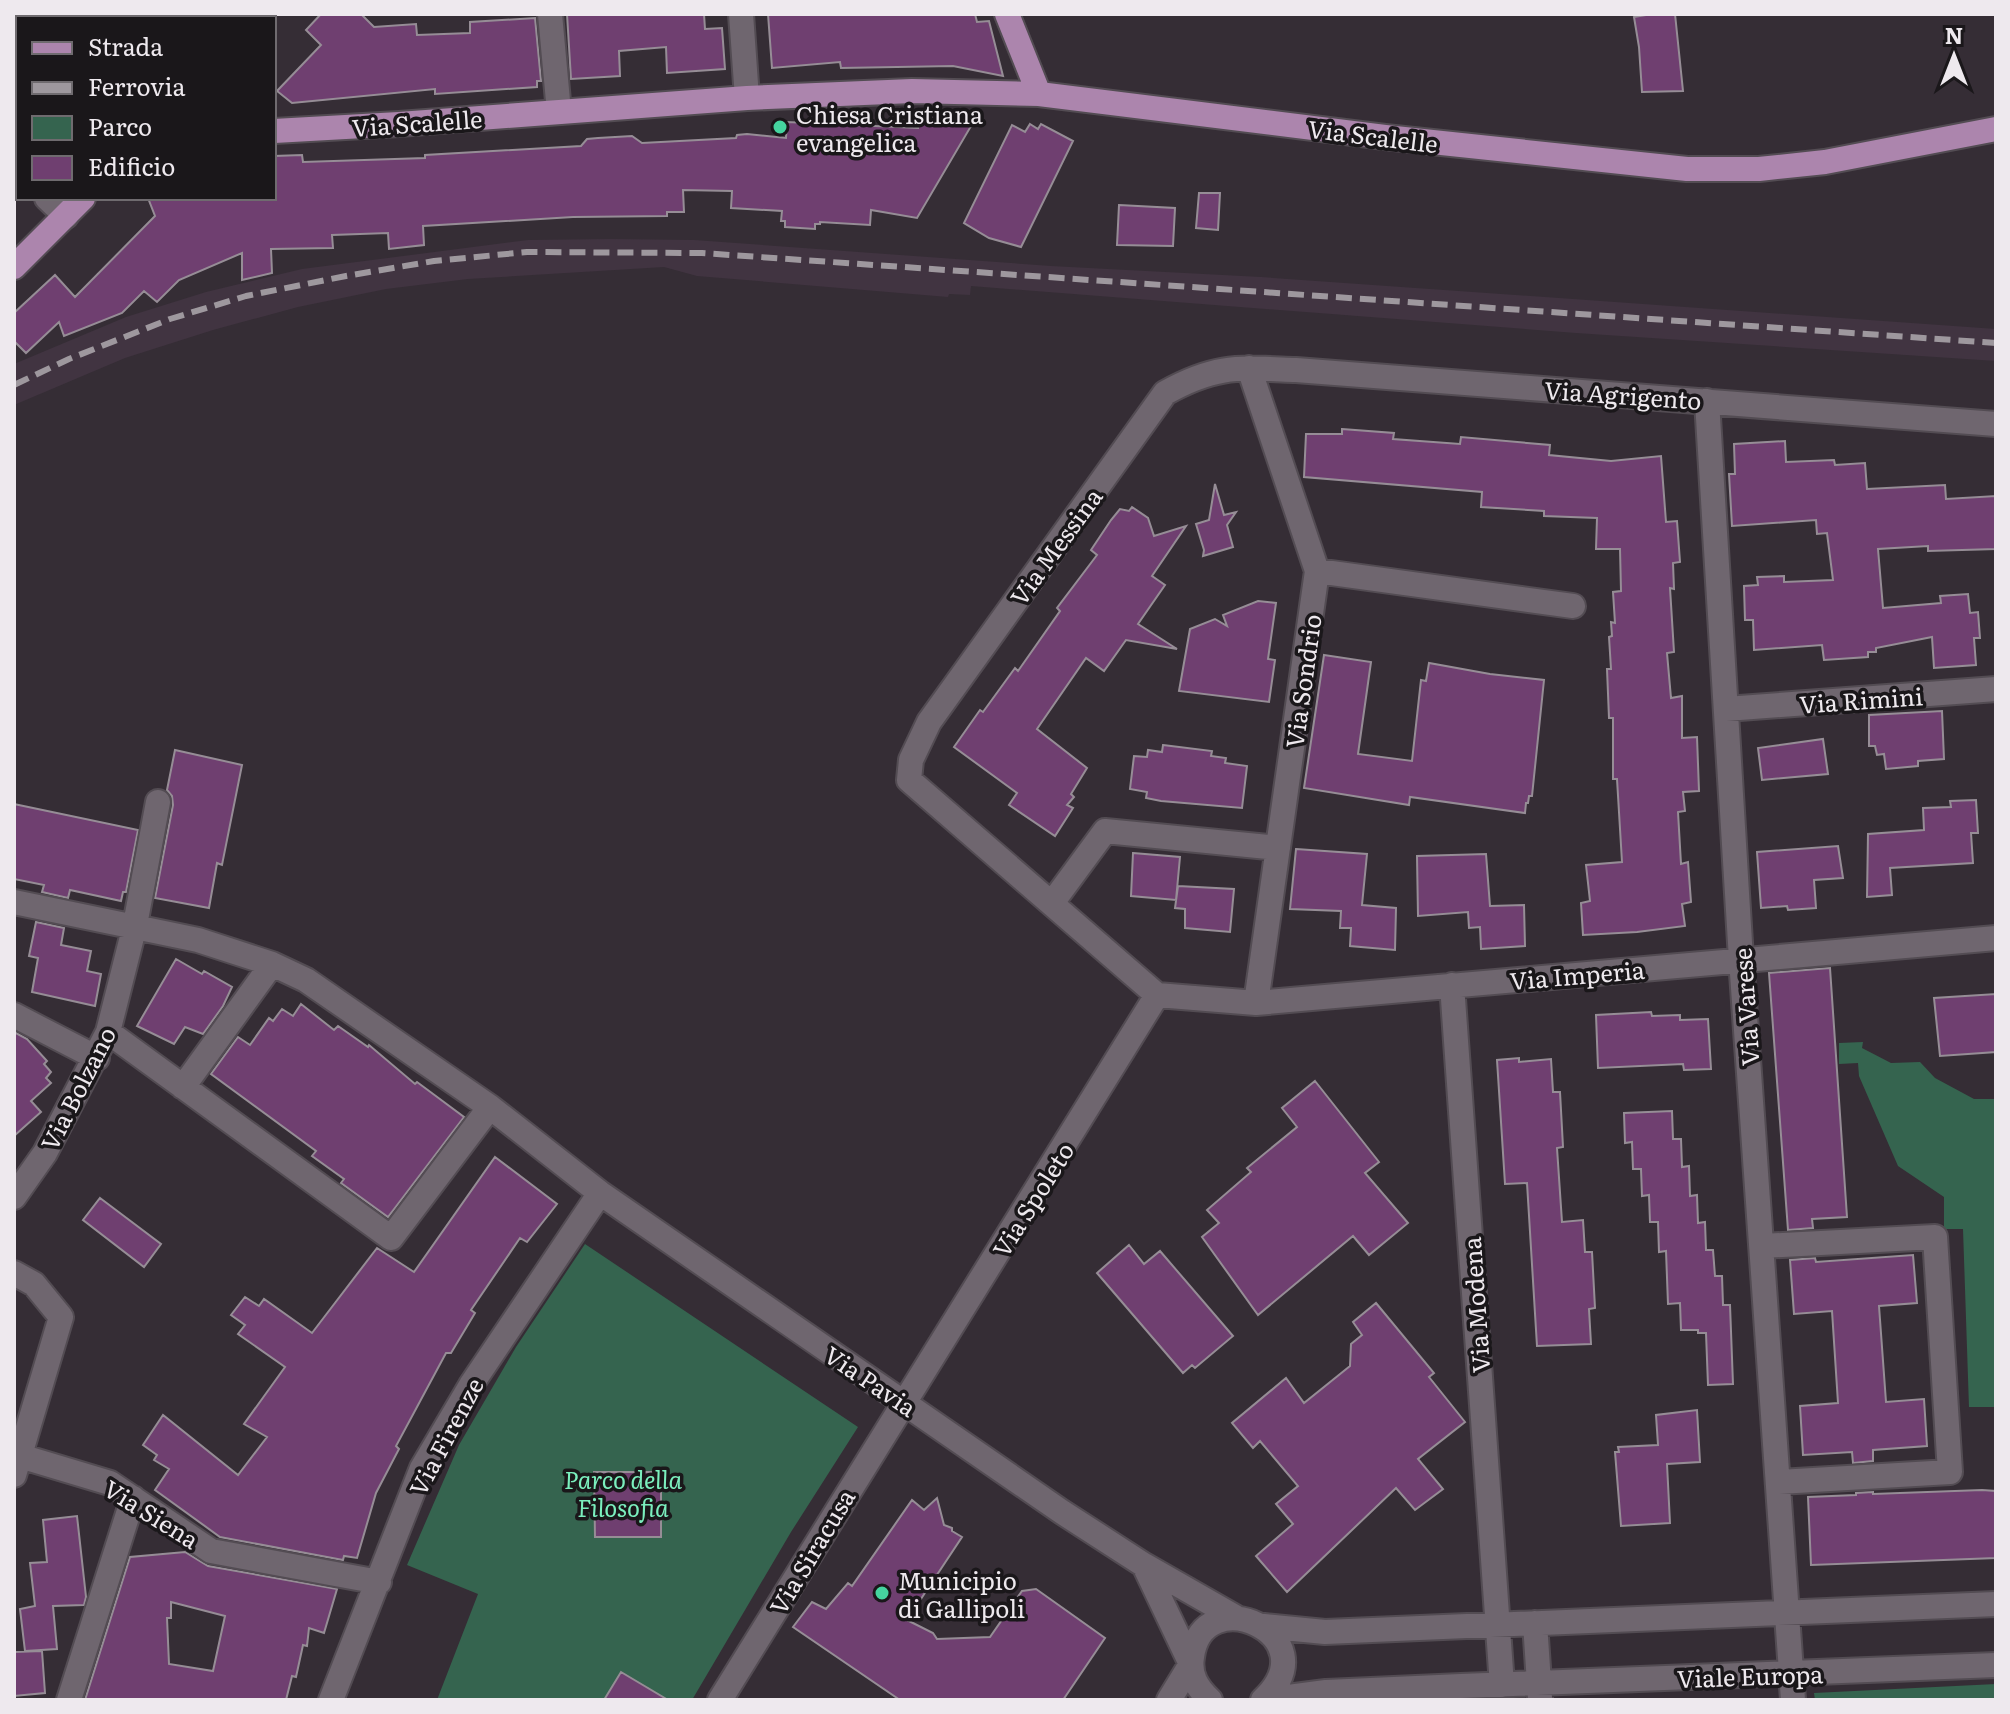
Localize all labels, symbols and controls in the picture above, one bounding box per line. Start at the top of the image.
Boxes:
legend [16,16,276,200]
north arrow [1914,16,1994,96]
text: N [1945,18,1963,51]
text: Strada [88,28,163,63]
text: Ferrovia [88,68,185,103]
place label: Chiesa Cristiana evangelica [796,96,983,159]
street label: Via Scalelle [351,100,483,144]
text: Parco [88,108,152,143]
street label: Via Scalelle [1306,110,1440,160]
marker: Chiesa Cristiana evangelica [771,118,789,136]
text: Edificio [88,148,175,183]
street label: Via Agrigento [1543,371,1703,417]
street label: Via Messina [1000,480,1110,612]
street label: Via Sondrio [1275,612,1329,750]
street label: Via Rimini [1798,677,1924,721]
street label: Via Varese [1723,947,1767,1067]
street label: Via Imperia [1508,951,1646,997]
street label: Via Bolzano [31,1020,123,1156]
street label: Via Spoleto [983,1135,1081,1263]
street label: Via Modena [1453,1236,1497,1374]
street label: Via Pavia [818,1336,924,1424]
street label: Via Firenze [399,1371,491,1501]
park label: Parco della Filosofia [564,1461,682,1524]
street label: Via Siena [98,1470,206,1556]
street label: Via Siracusa [760,1482,862,1620]
place label: Municipio di Gallipoli [898,1562,1025,1625]
marker: Municipio di Gallipoli [873,1584,891,1602]
street label: Viale Europa [1676,1655,1824,1695]

